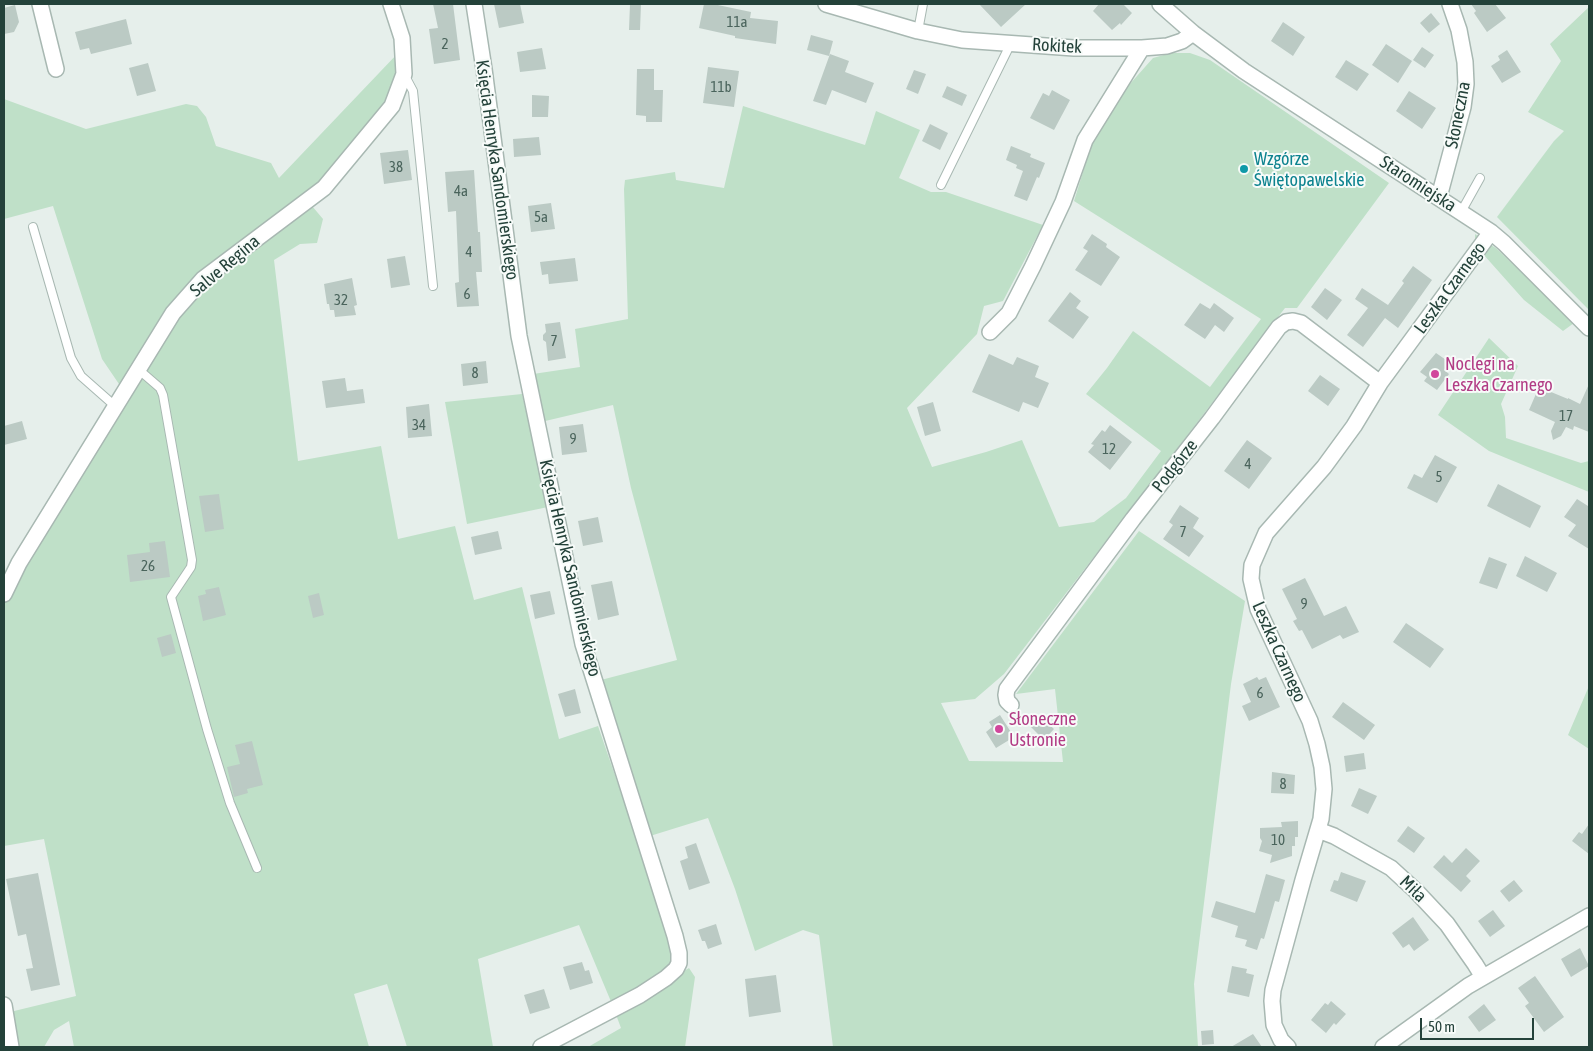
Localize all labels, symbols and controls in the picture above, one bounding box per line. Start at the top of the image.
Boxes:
house number: 11a [726,13,748,31]
street label: Rokitek [1031,34,1083,58]
house number: 2 [441,35,449,53]
street label: Księcia Henryka Sandomierskiego [471,59,523,281]
house number: 11b [710,78,732,96]
street label: Słoneczna [1441,80,1475,150]
place label: Wzgórze Świętopawelskie [1254,148,1364,190]
street label: Staromiejska [1376,151,1460,217]
house number: 38 [389,158,403,176]
marker: Wzgórze Świętopawelskie [1238,163,1250,175]
house number: 4a [454,182,468,200]
house number: 5a [534,208,548,226]
street label: Salve Regina [186,231,264,301]
street label: Leszka Czarnego [1410,238,1490,338]
house number: 4 [465,243,473,261]
house number: 6 [463,285,471,303]
house number: 32 [334,291,348,309]
house number: 7 [550,332,558,350]
place label: Noclegi na Leszka Czarnego [1445,353,1553,396]
house number: 8 [471,364,479,382]
marker: Noclegi na Leszka Czarnego [1429,368,1441,380]
house number: 17 [1559,407,1573,425]
house number: 34 [412,416,426,434]
house number: 9 [569,430,577,448]
street label: Podgórze [1148,435,1202,497]
house number: 12 [1102,440,1116,458]
house number: 4 [1244,455,1252,473]
street label: Księcia Henryka Sandomierskiego [535,457,605,679]
house number: 5 [1435,468,1443,486]
house number: 7 [1179,523,1187,541]
house number: 26 [141,557,155,575]
house number: 9 [1300,595,1308,613]
street label: Leszka Czarnego [1247,598,1311,706]
house number: 6 [1256,684,1264,702]
place label: Słoneczne Ustronie [1009,708,1076,751]
marker: Słoneczne Ustronie [993,723,1005,735]
house number: 8 [1279,775,1287,793]
house number: 10 [1271,831,1285,849]
street label: Miła [1395,871,1431,907]
scale bar [1423,1008,1537,1040]
text: 50 m [1428,1018,1455,1035]

